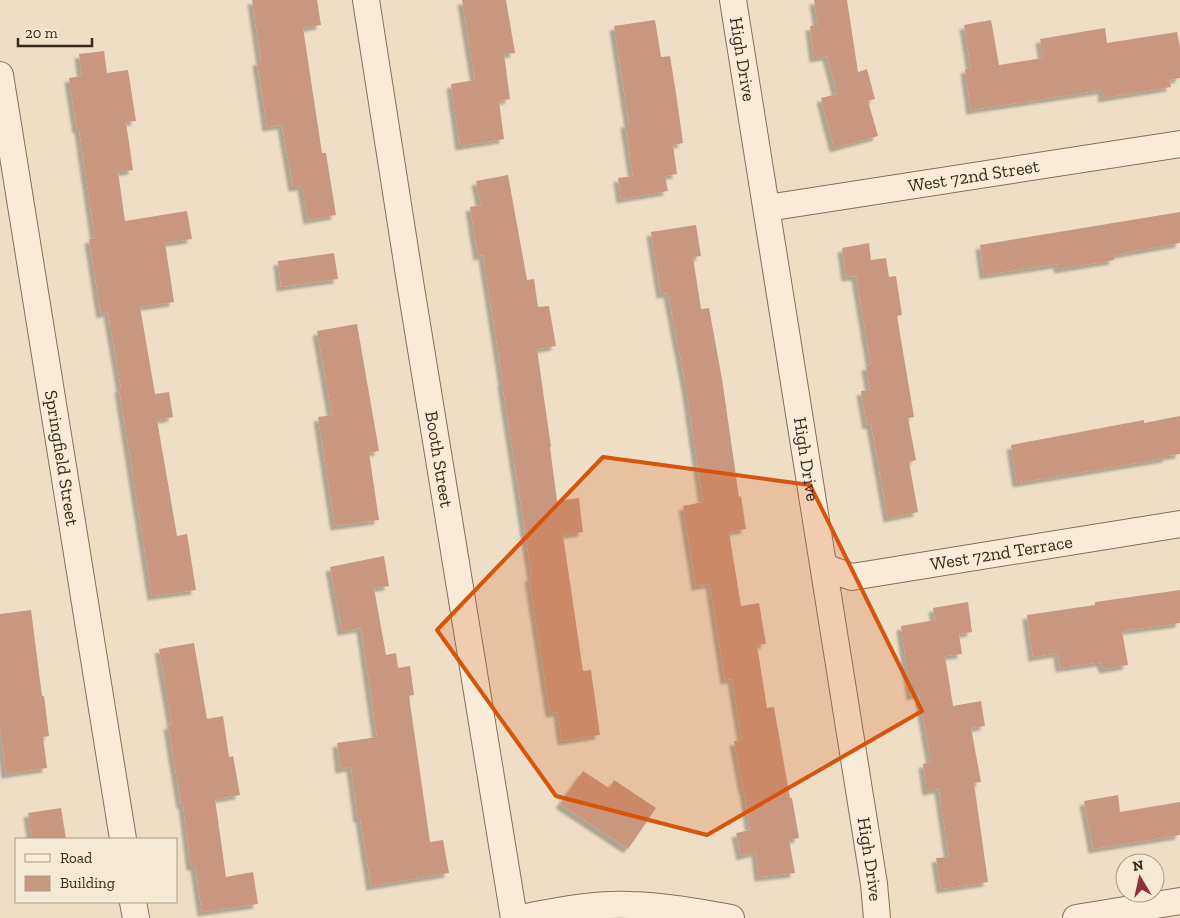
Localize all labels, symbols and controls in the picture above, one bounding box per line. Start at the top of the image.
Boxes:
scale bar [18,15,91,47]
street label: High Drive [725,16,760,103]
text: 20 m [25,24,58,42]
street label: West 72nd Street [906,155,1041,197]
street label: Springfield Street [40,389,83,528]
street label: Booth Street [420,409,458,509]
street label: High Drive [789,416,824,503]
street label: West 72nd Terrace [929,531,1074,575]
street label: High Drive [852,815,886,902]
legend [15,838,178,903]
text: Road [60,849,93,867]
north arrow [1115,853,1165,903]
text: N [1131,856,1145,875]
text: Building [60,874,115,892]

